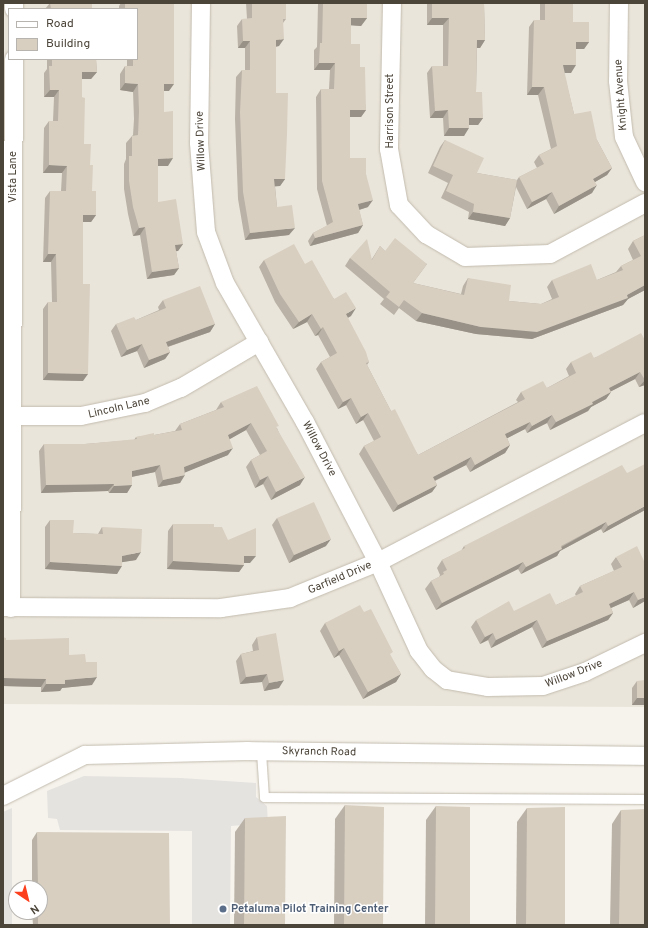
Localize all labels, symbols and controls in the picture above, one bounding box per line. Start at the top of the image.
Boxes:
legend [8,8,138,60]
text: Road [46,16,74,32]
text: Building [46,36,90,52]
street label: Knight Avenue [612,59,630,131]
street label: Harrison Street [383,74,397,148]
street label: Willow Drive [193,111,209,171]
street label: Vista Lane [6,151,20,203]
street label: Lincoln Lane [87,394,151,422]
street label: Willow Drive [299,419,339,479]
street label: Garfield Drive [306,559,374,597]
street label: Willow Drive [543,657,605,691]
street label: Skyranch Road [282,745,356,759]
north arrow [8,880,48,920]
text: N [27,901,42,917]
place label: Petaluma Pilot Training Center [231,902,389,916]
marker: Petaluma Pilot Training Center [218,904,228,914]

